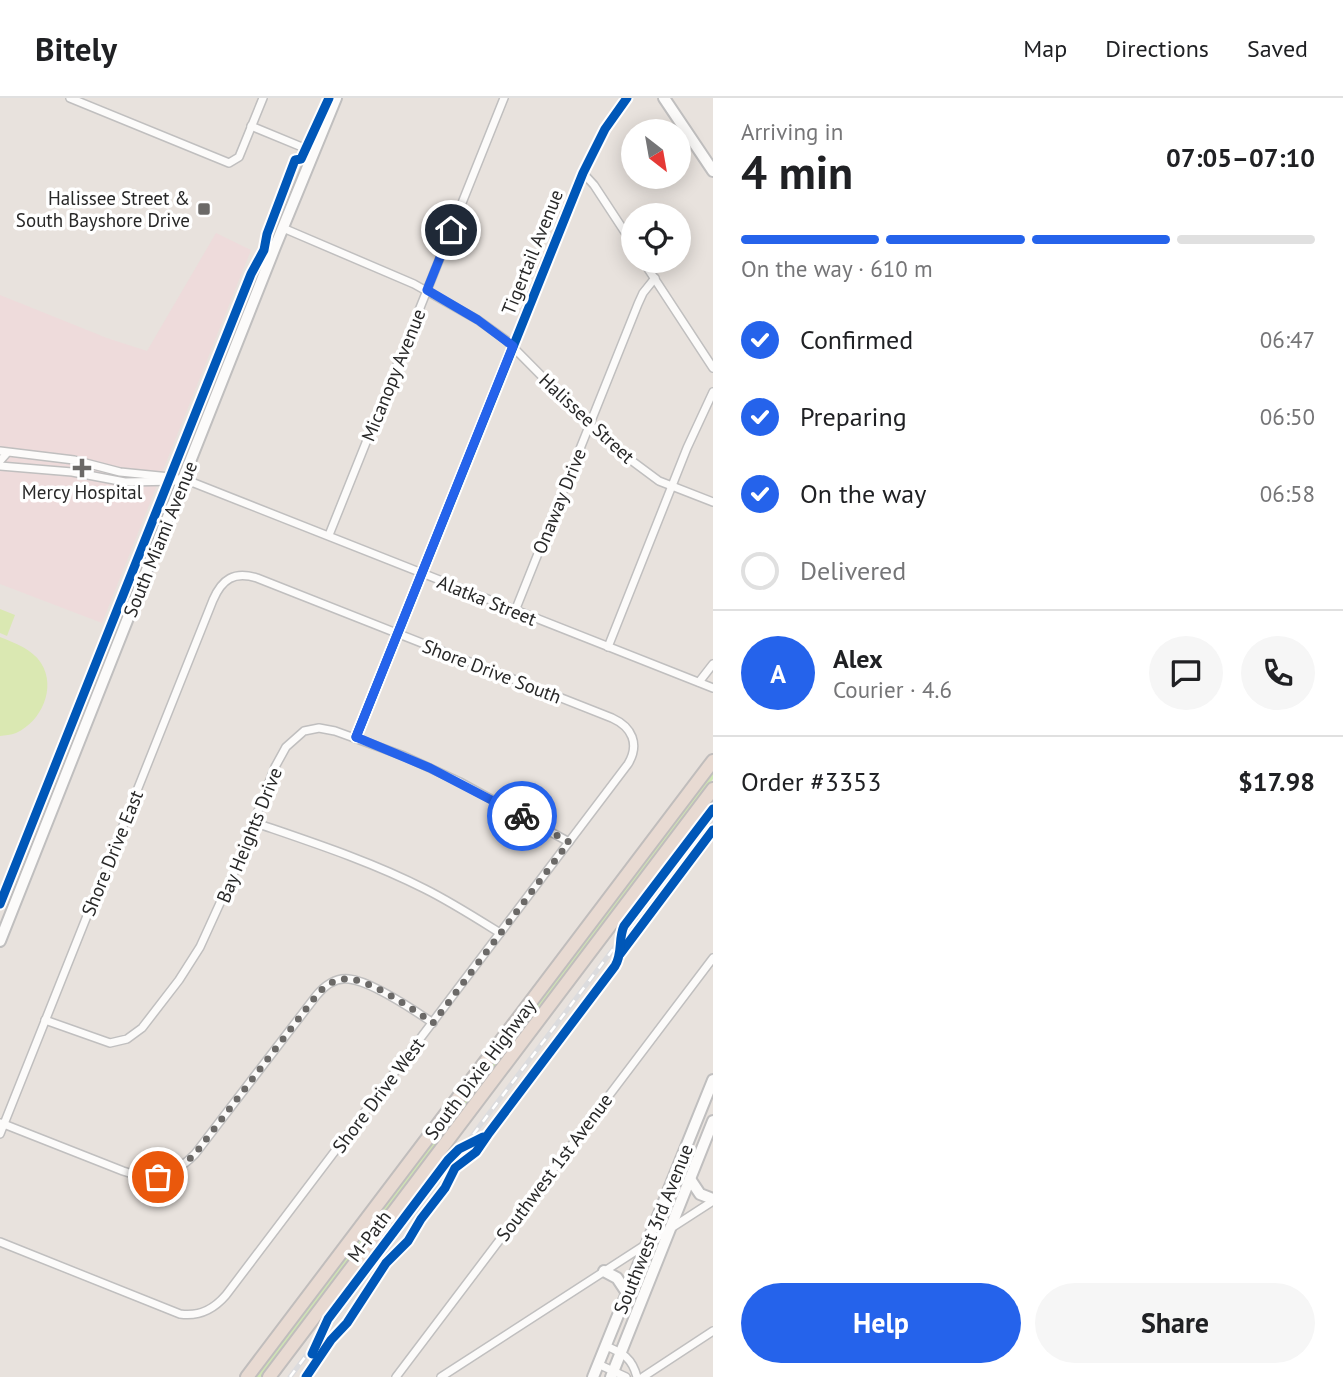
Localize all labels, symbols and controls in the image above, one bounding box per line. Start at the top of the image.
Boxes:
text: Bitely [35,27,117,70]
text: Map [1023,33,1067,64]
text: Directions [1105,33,1209,64]
text: Saved [1247,33,1308,64]
text: Arriving in [741,117,843,146]
north arrow [621,119,691,189]
map controls [621,119,691,273]
text: 07:05–07:10 [1166,141,1315,174]
text: 4 min [741,142,853,202]
place label: Halissee Street & South Bayshore Drive [16,186,190,232]
street label: Tigertail Avenue [496,186,568,318]
pin [421,200,481,260]
marker: Halissee Street & South Bayshore Drive [196,201,212,217]
button: locate [621,203,691,273]
icon: home [432,211,470,249]
text: On the way · 610 m [741,254,933,283]
street label: Micanopy Avenue [356,305,430,445]
icon: check [741,321,779,359]
text: Confirmed [800,323,913,356]
text: 06:47 [1260,325,1315,354]
street label: Halissee Street [534,368,640,469]
icon: check [741,398,779,436]
text: Preparing [800,400,907,433]
text: 06:50 [1260,402,1315,431]
street label: Onaway Drive [527,445,591,557]
street label: South Miami Avenue [118,457,202,621]
marker: Mercy Hospital [72,458,92,478]
icon: check [741,475,779,513]
text: On the way [800,477,926,510]
text: 06:58 [1260,479,1315,508]
place label: Mercy Hospital [22,480,143,504]
text: Delivered [800,554,906,587]
street label: Alatka Street [434,569,541,631]
street label: Shore Drive South [419,633,565,709]
button: chat [1149,636,1223,710]
button: phone [1241,636,1315,710]
text: Alex [833,642,883,675]
text: A [770,657,786,690]
text: Courier · 4.6 [833,675,952,704]
street label: Bay Heights Drive [211,764,287,906]
text: Order #3353 [741,765,881,798]
text: $17.98 [1238,765,1315,798]
courier [487,781,557,851]
street label: Shore Drive East [76,786,148,919]
icon: bike [503,797,541,835]
street label: South Dixie Highway [419,994,541,1144]
street label: Shore Drive West [327,1032,429,1157]
street label: Southwest 1st Avenue [491,1088,617,1246]
street label: Southwest 3rd Avenue [608,1141,698,1317]
pin [128,1147,188,1207]
icon: bag [139,1158,177,1196]
street label: M-Path [342,1206,396,1266]
button: Help [741,1283,1021,1363]
button: Share [1035,1283,1315,1363]

